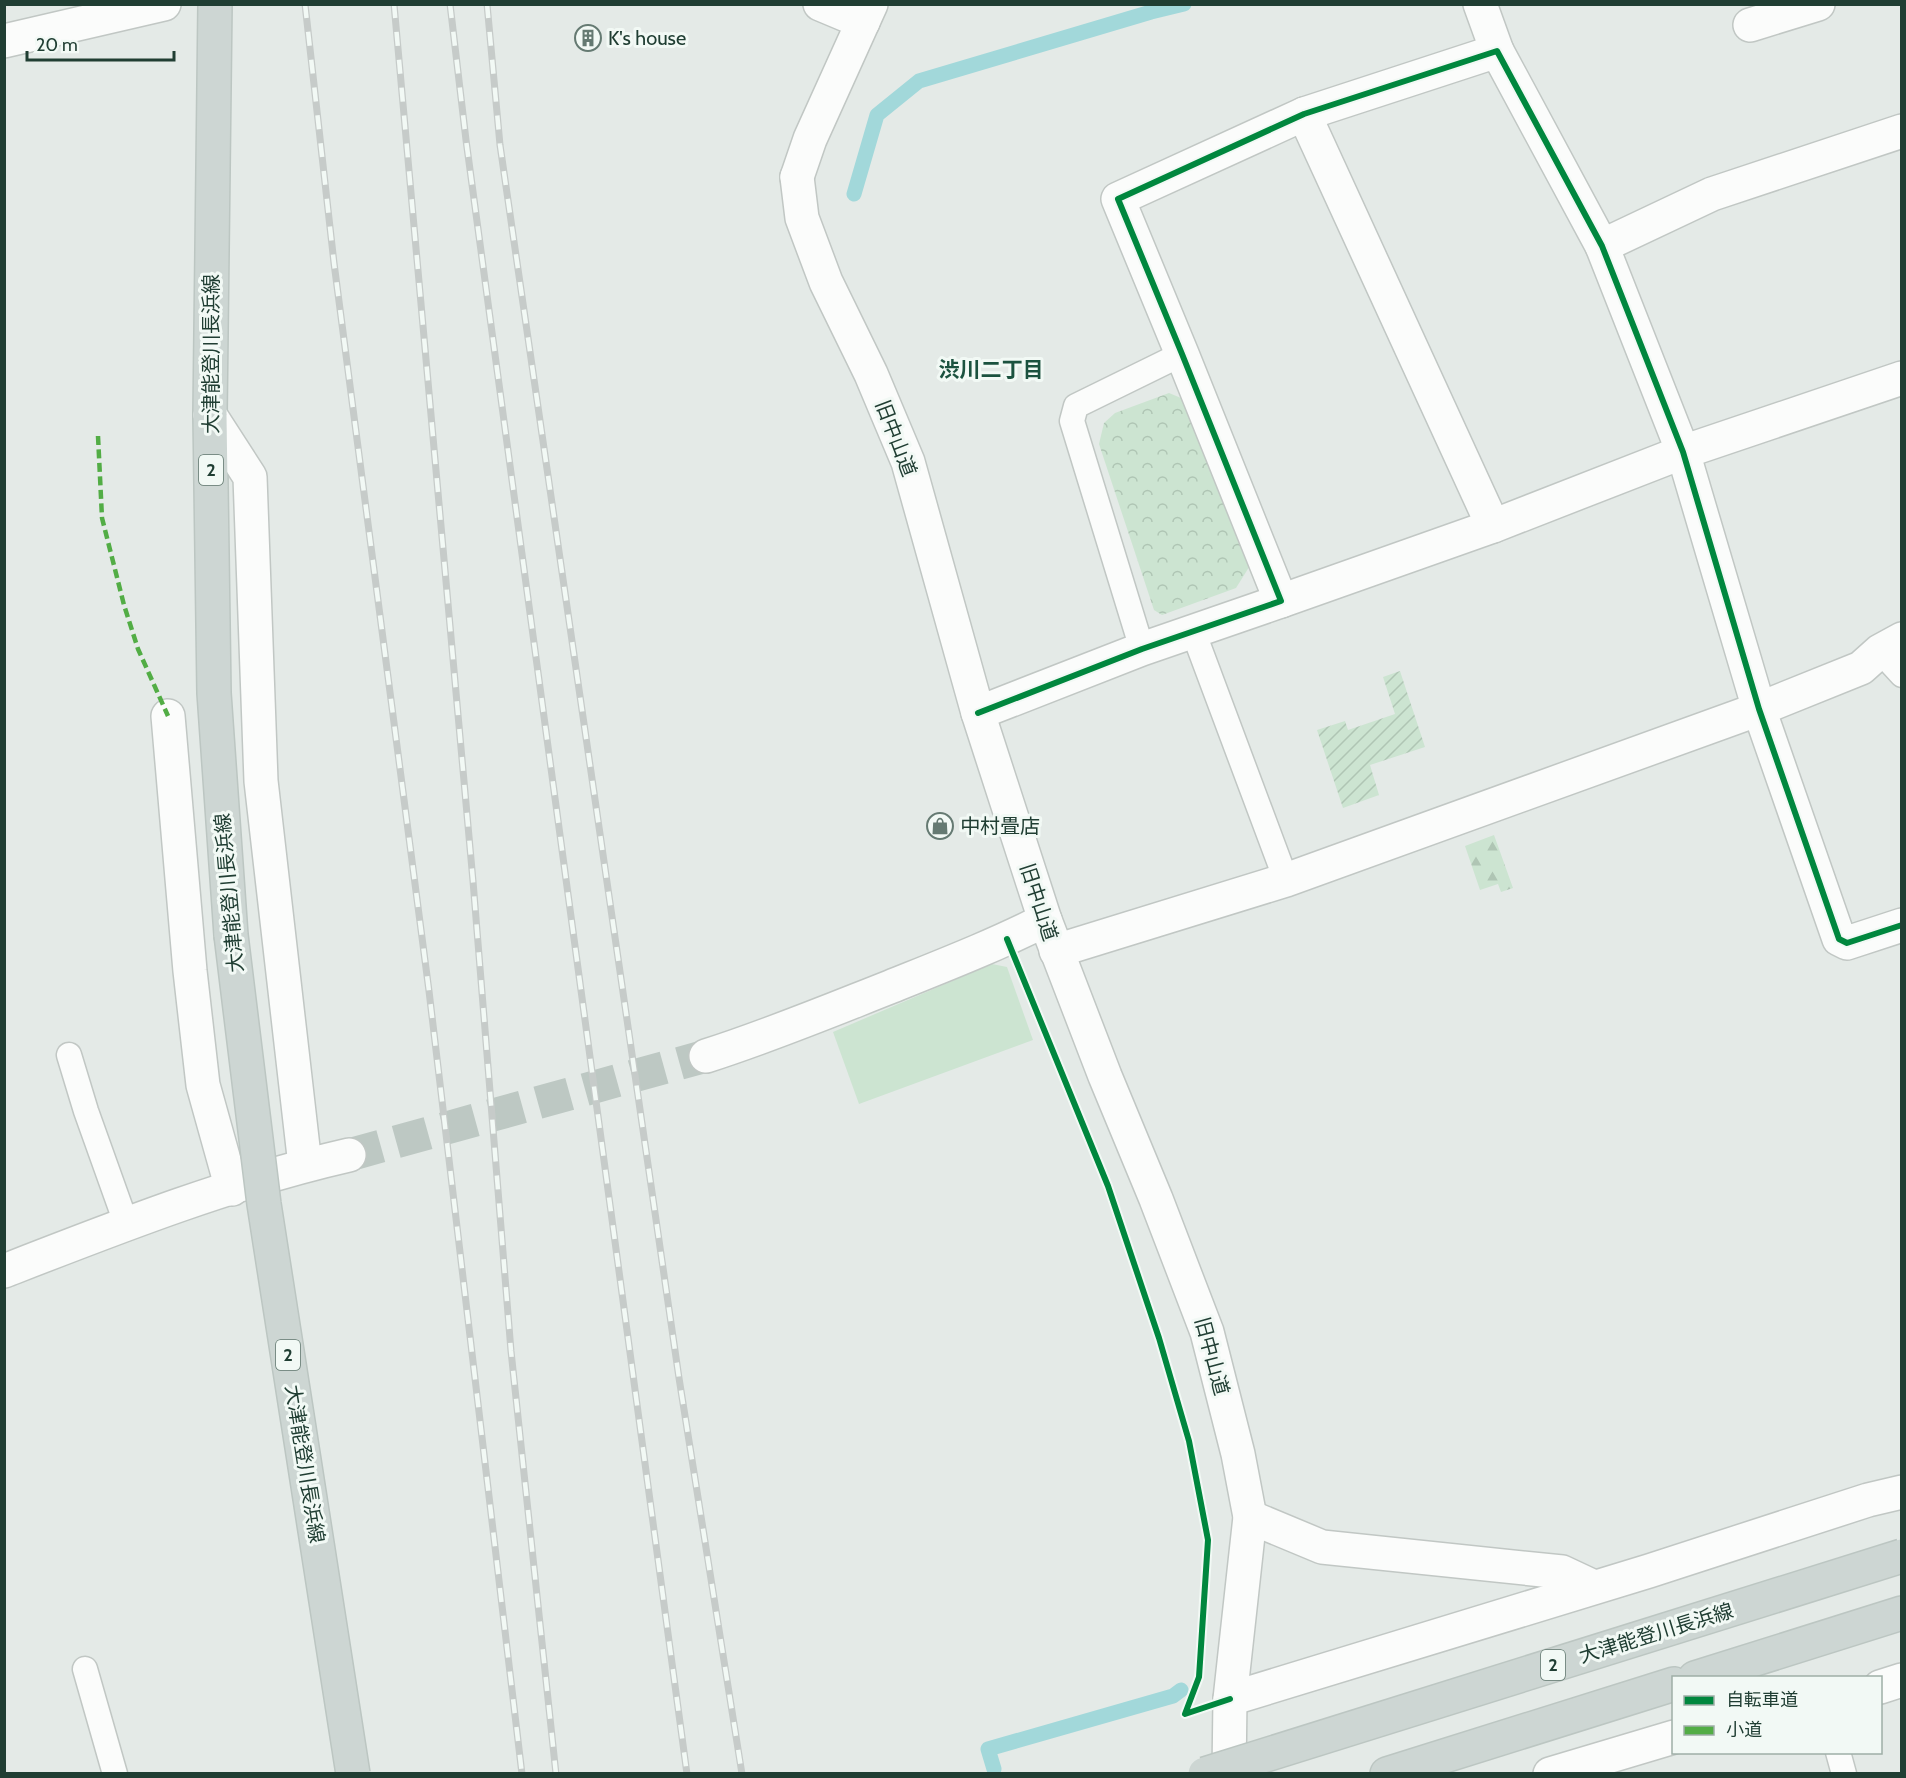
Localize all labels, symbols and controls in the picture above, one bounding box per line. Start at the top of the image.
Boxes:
building icon: K's house [573,23,603,53]
scale bar [27,24,174,62]
place label: K's house [608,26,686,50]
text: 20 m [36,34,78,56]
street label: 大津能登川長浜線 [199,274,223,434]
district label: 渋川二丁目 [939,357,1044,382]
street label: 旧中山道 [870,396,922,480]
road number: 2 [199,455,223,485]
shop icon: 中村畳店 [925,811,955,841]
street label: 大津能登川長浜線 [210,812,248,974]
place label: 中村畳店 [960,814,1040,838]
street label: 旧中山道 [1015,860,1063,944]
street label: 旧中山道 [1190,1314,1234,1398]
road number: 2 [276,1340,300,1370]
street label: 大津能登川長浜線 [281,1383,329,1545]
street label: 大津能登川長浜線 [1576,1598,1736,1668]
road number: 2 [1541,1650,1565,1680]
legend [1672,1676,1882,1754]
text: 自転車道 [1726,1689,1798,1711]
text: 小道 [1726,1719,1762,1741]

